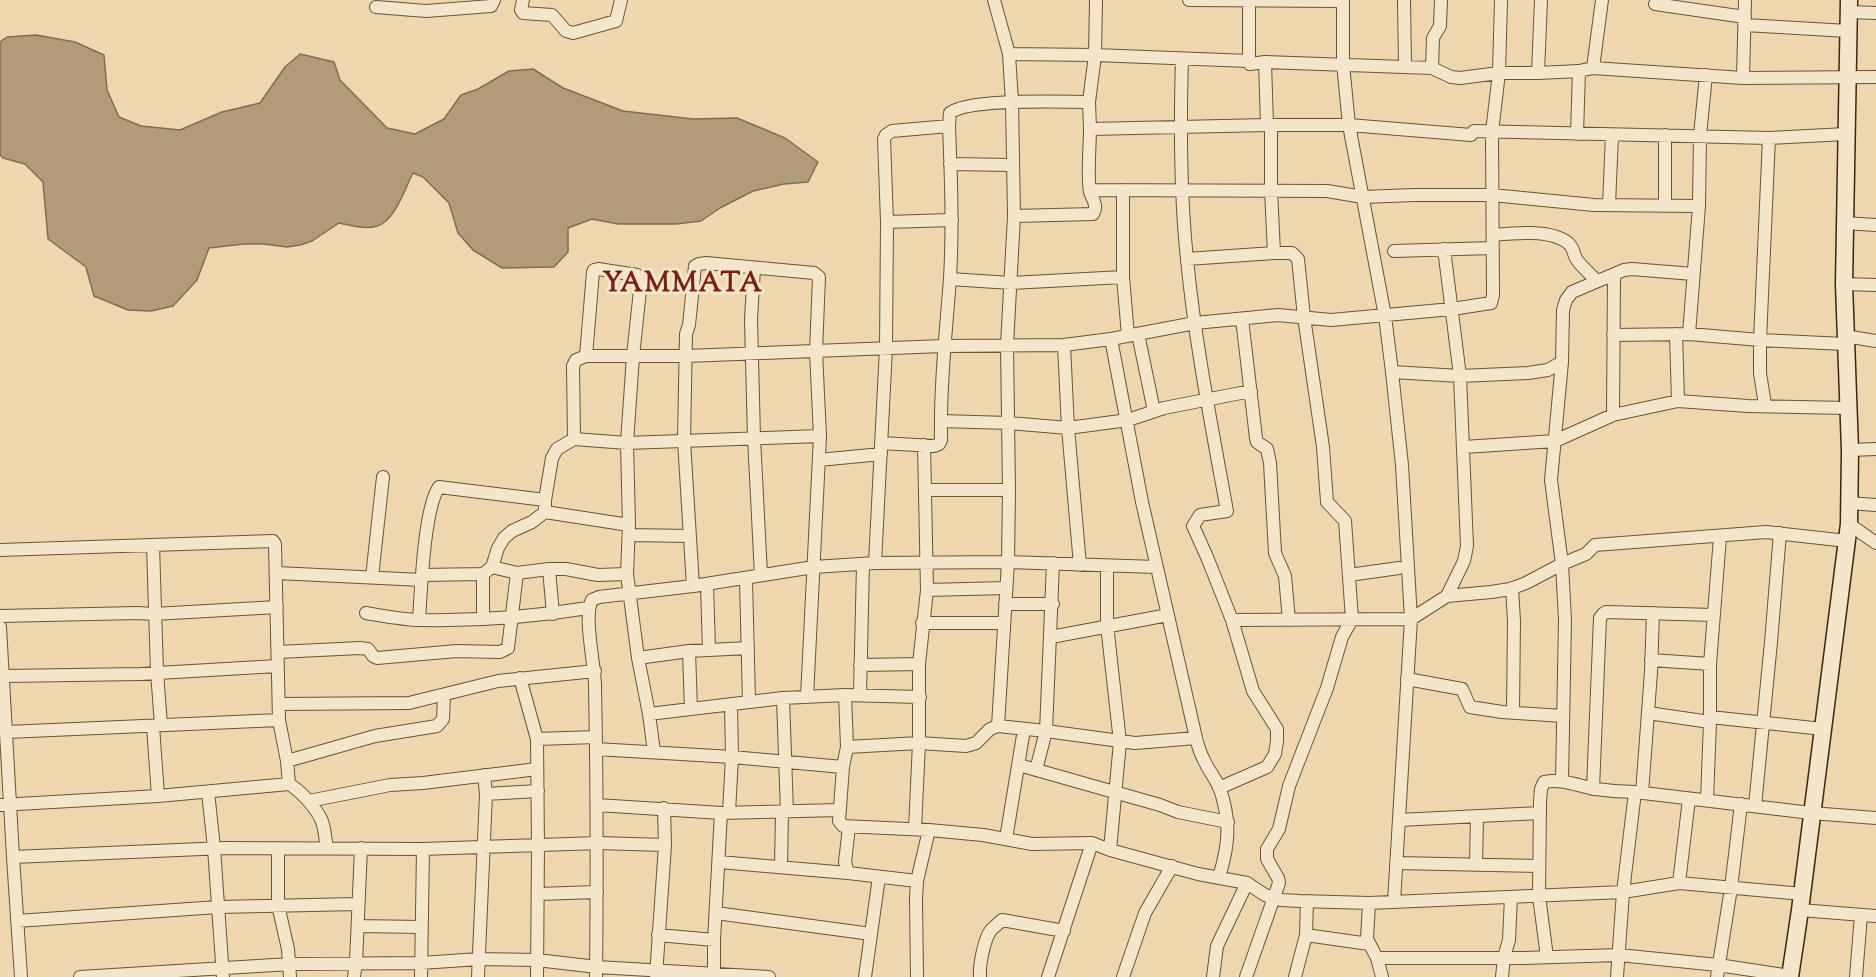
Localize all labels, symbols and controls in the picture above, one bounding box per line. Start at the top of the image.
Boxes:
district label: YAMMATA [603,269,763,303]

